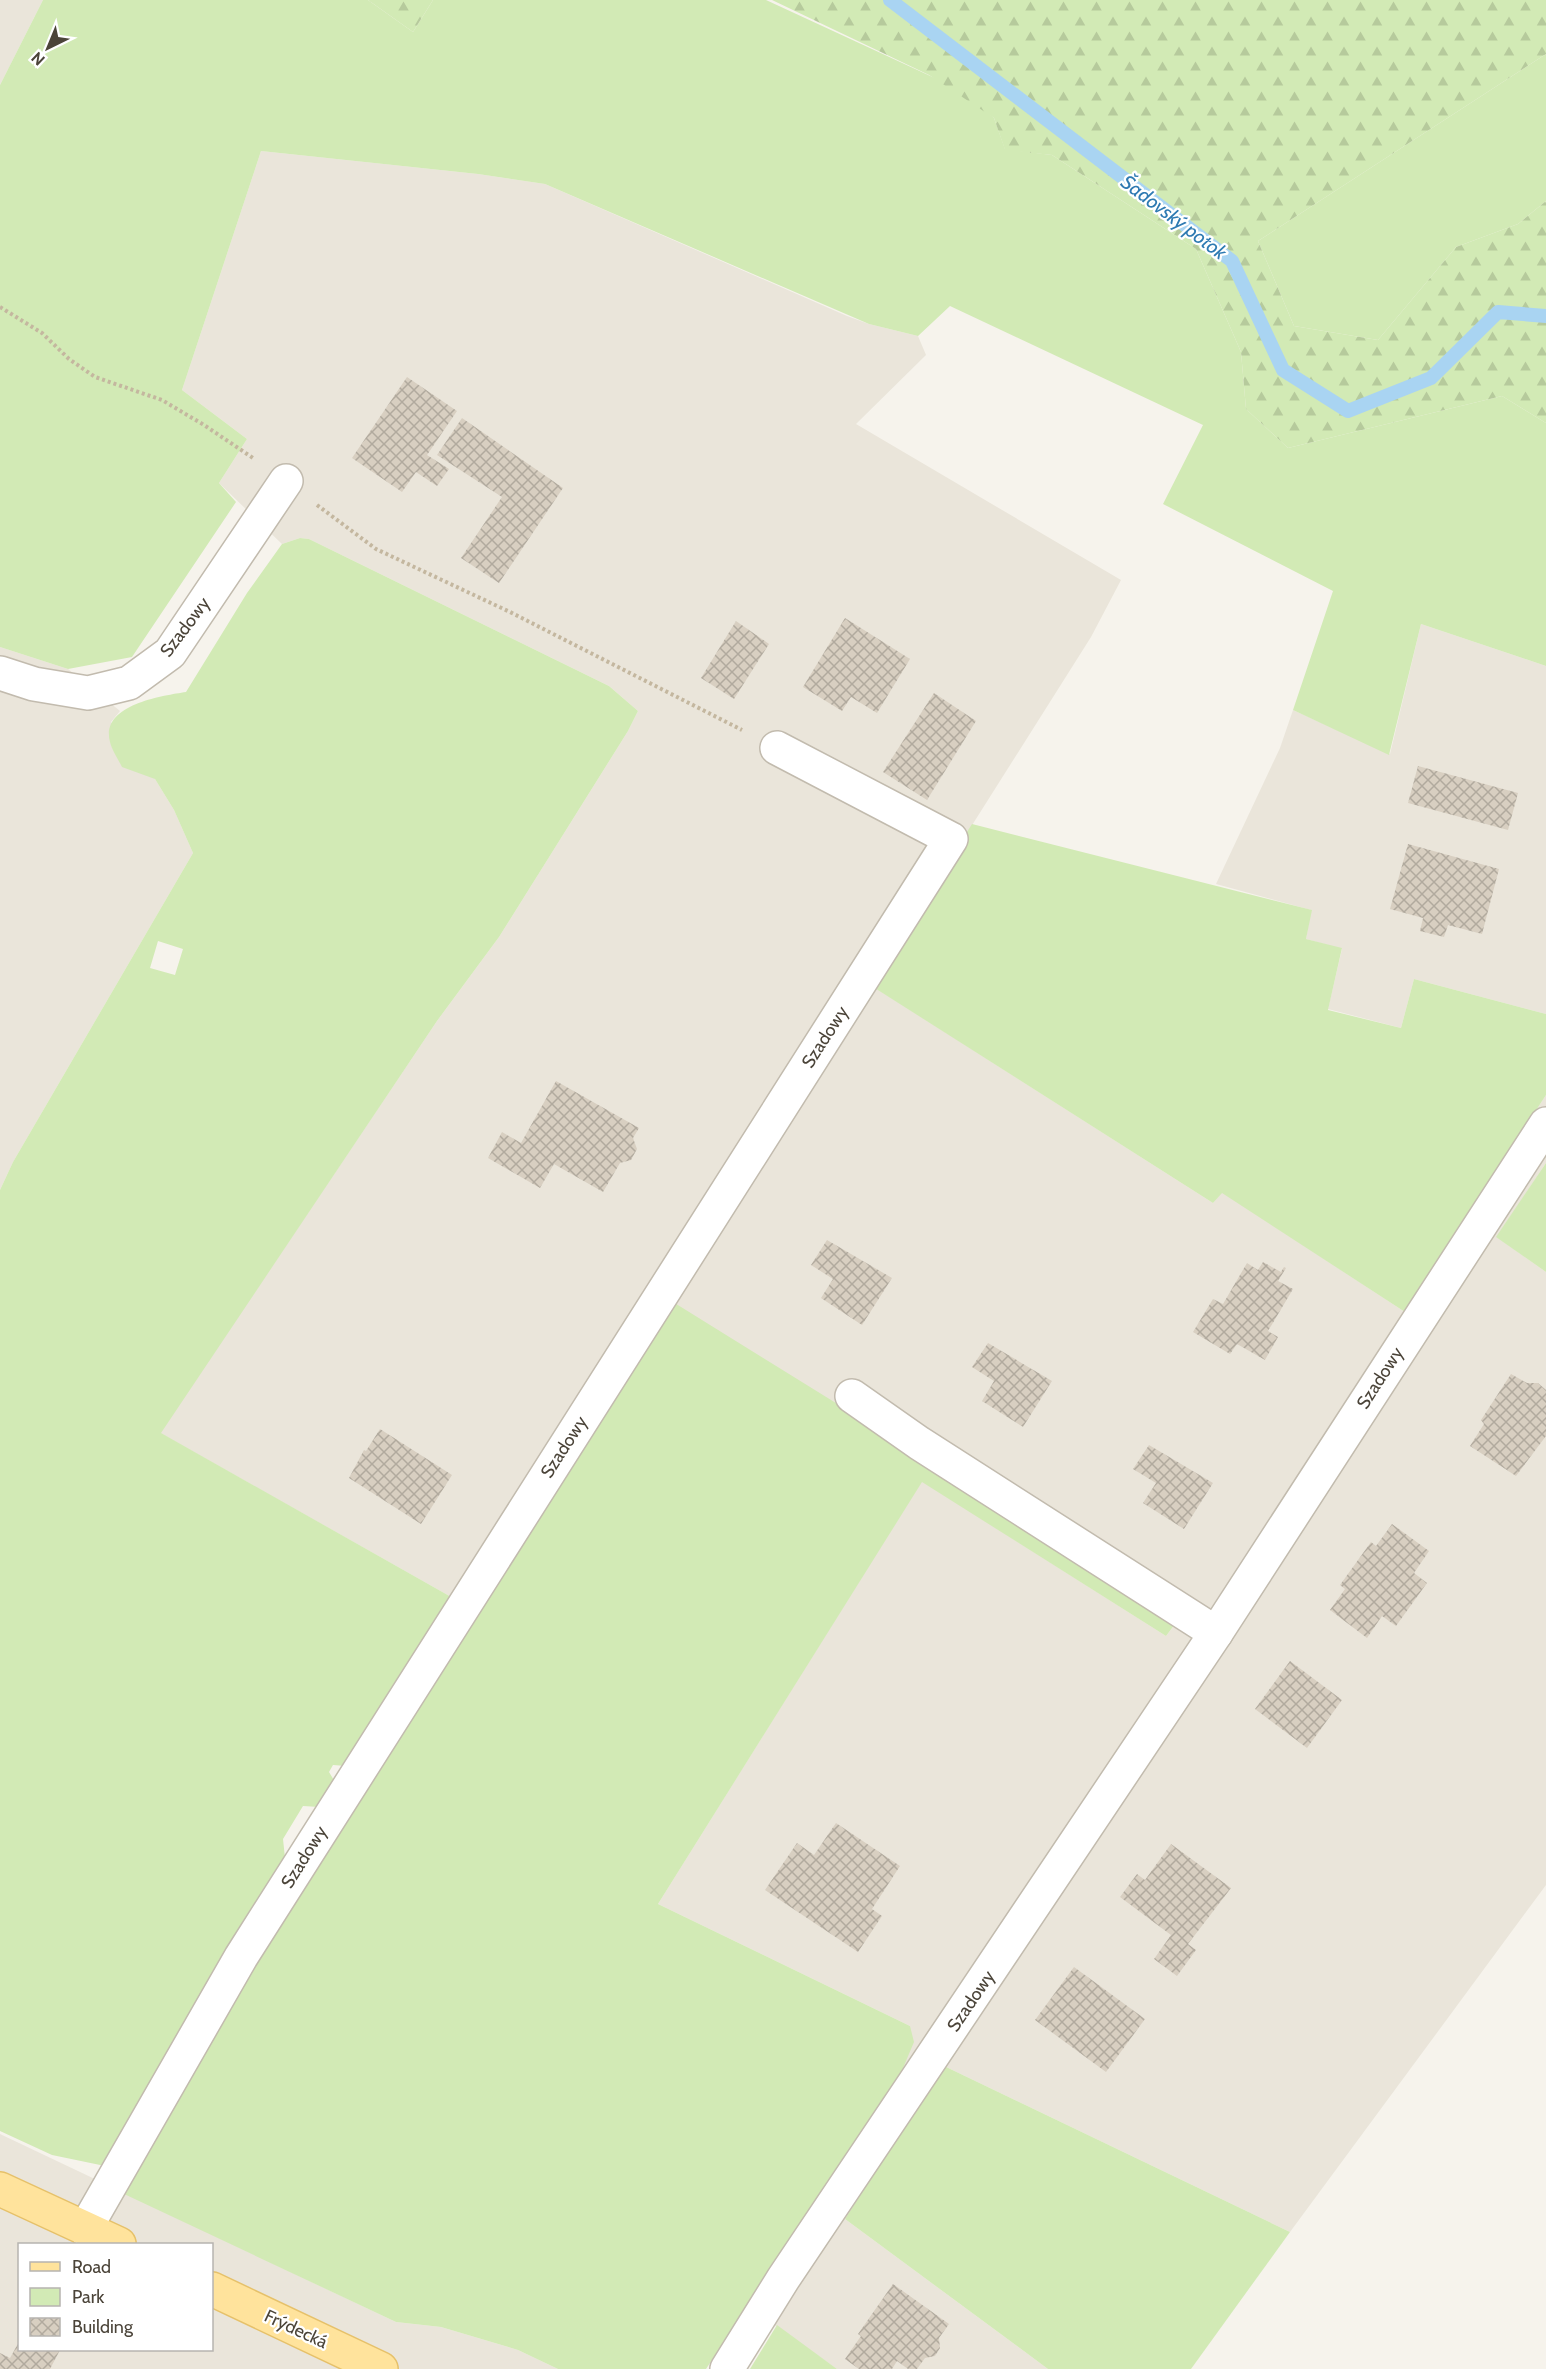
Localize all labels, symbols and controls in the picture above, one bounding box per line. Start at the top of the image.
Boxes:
north arrow [18,18,78,78]
text: N [27,48,49,69]
water label: Šadovský potok [1117,170,1233,265]
street label: Szadowy [155,593,215,661]
street label: Szadowy [797,1002,853,1072]
street label: Szadowy [1352,1343,1408,1413]
street label: Szadowy [536,1412,592,1482]
street label: Szadowy [276,1822,332,1892]
street label: Szadowy [942,1966,1000,2036]
legend [18,2243,213,2351]
text: Road [72,2256,111,2278]
text: Park [72,2286,105,2308]
street label: Frýdecká [261,2305,331,2353]
text: Building [72,2316,134,2338]

